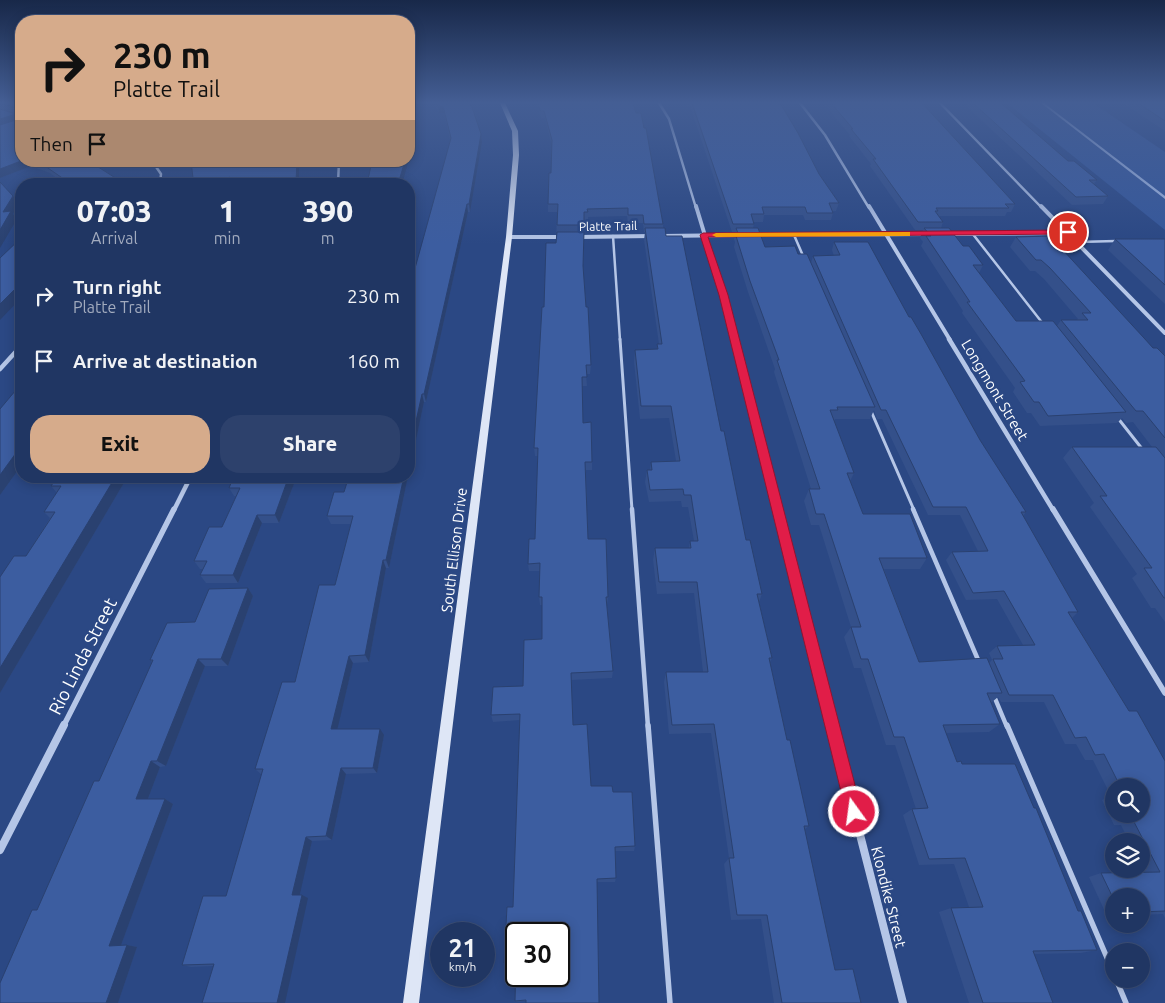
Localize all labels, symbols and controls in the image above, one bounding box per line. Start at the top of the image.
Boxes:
icon: right [30,35,95,100]
text: 230 m [113,35,211,75]
text: Platte Trail [113,76,220,101]
icon: arrive [83,130,111,158]
text: Then [30,133,73,155]
text: 07:03 [77,194,152,228]
text: 1 [219,194,236,228]
text: 390 [302,194,353,228]
pin [1047,211,1089,253]
icon: arrive [1054,218,1082,246]
street label: Platte Trail [579,219,637,233]
text: Arrival [91,229,138,247]
text: min [214,229,241,247]
text: m [321,229,335,247]
text: Turn right [73,276,161,298]
icon: right [30,282,58,310]
text: 230 m [347,285,400,307]
text: Platte Trail [73,298,151,316]
street label: Longmont Street [958,336,1032,444]
icon: arrive [30,347,58,375]
text: Arrive at destination [73,350,258,372]
text: 160 m [347,350,400,372]
button: Exit [30,415,210,473]
button: Share [220,415,400,473]
street label: South Ellison Drive [438,487,470,613]
street label: Rio Linda Street [44,594,120,718]
map controls [1105,778,1150,988]
button: search [1105,778,1150,823]
position arrow [827,785,879,837]
button: layers [1105,833,1150,878]
street label: Klondike Street [868,845,910,949]
button: + [1105,888,1150,933]
speed limit sign: 30 [505,922,570,987]
text: 21 [448,934,477,962]
button: − [1105,943,1150,988]
text: km/h [449,960,476,973]

